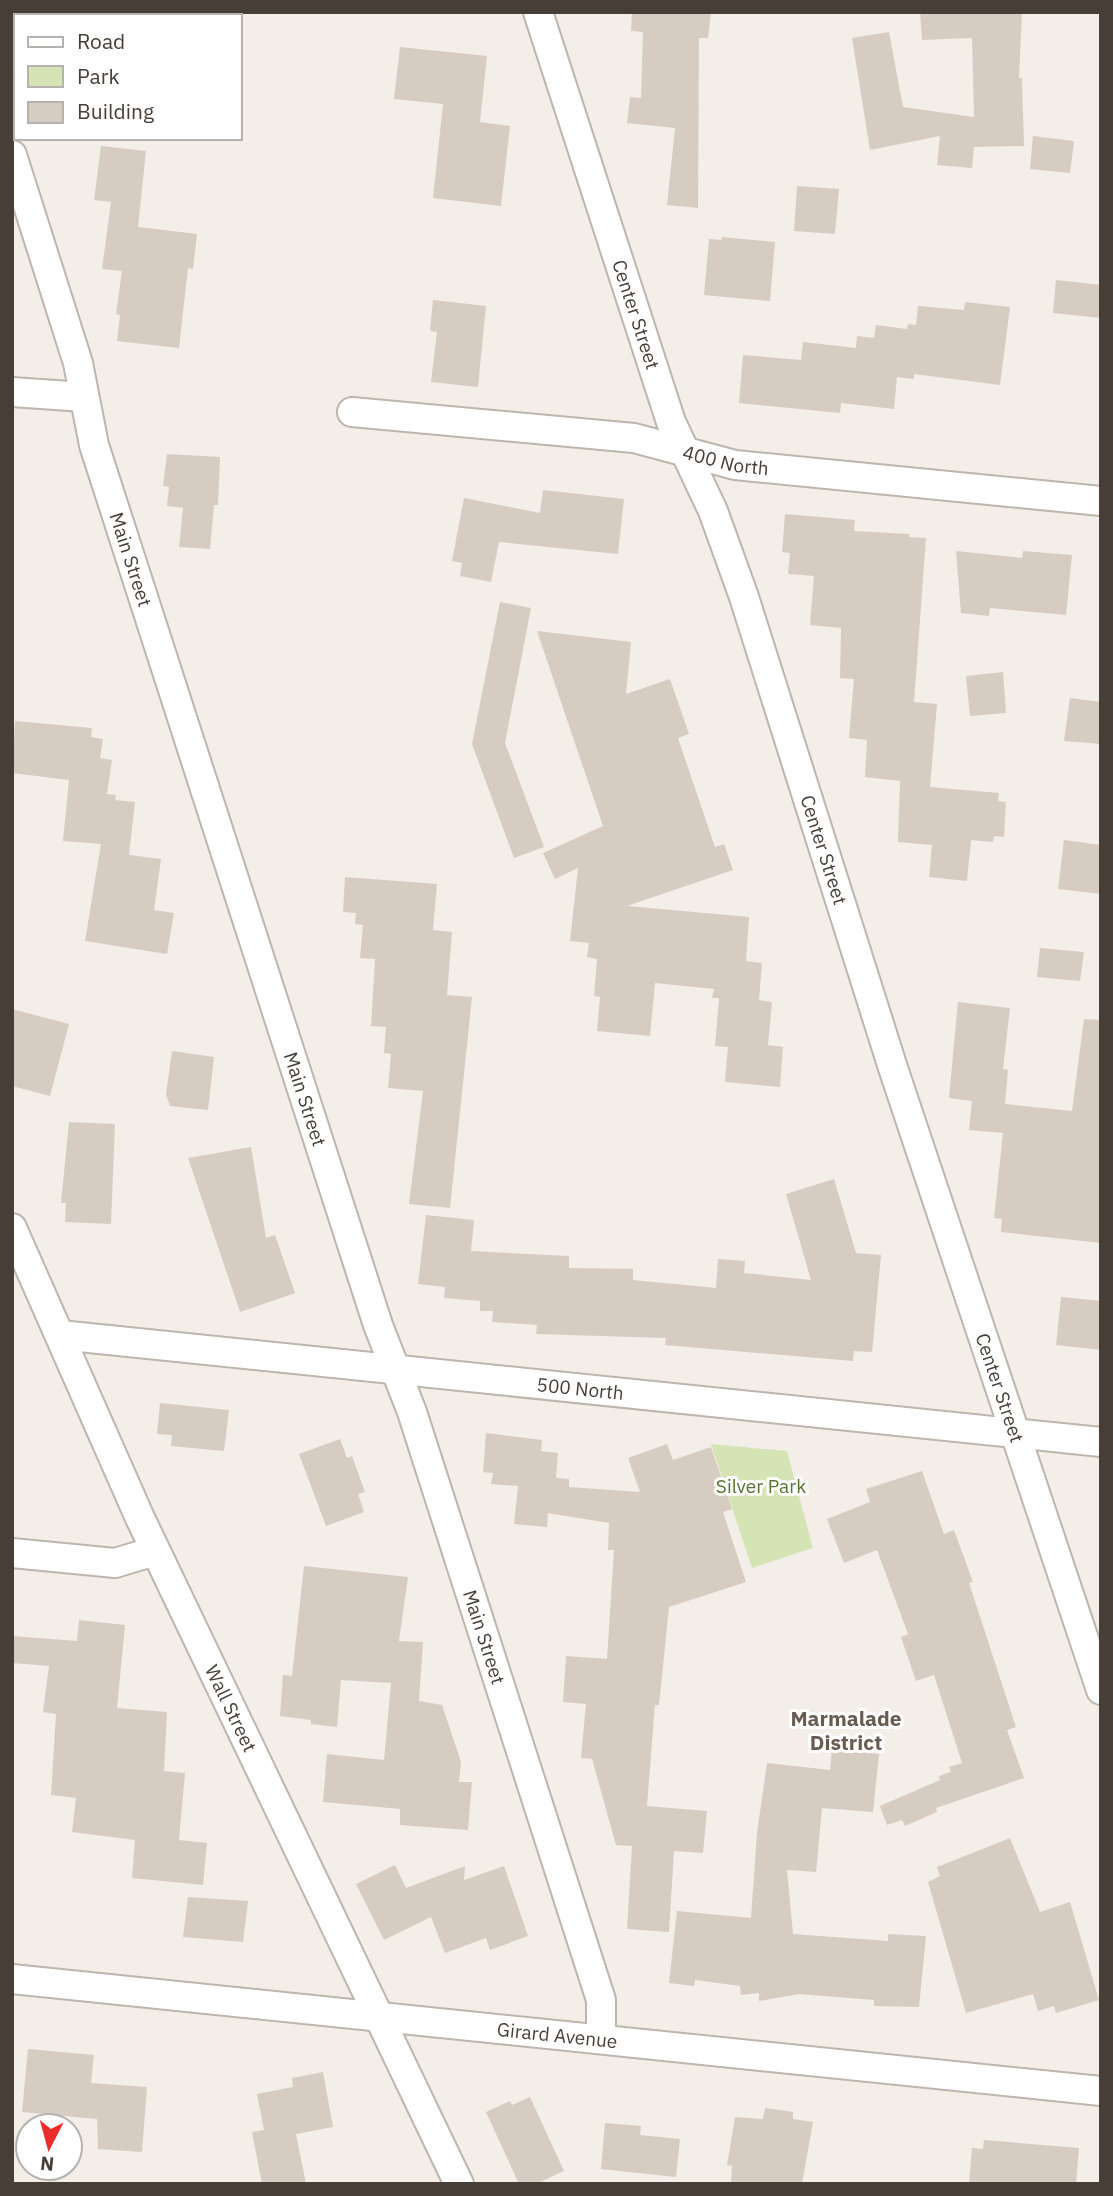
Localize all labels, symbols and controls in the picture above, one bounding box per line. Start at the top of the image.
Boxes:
legend [14,14,242,140]
text: Road [77,27,125,55]
text: Park [77,62,120,90]
text: Building [77,97,154,125]
street label: Center Street [607,257,665,372]
street label: 400 North [680,440,770,480]
street label: Main Street [104,509,157,610]
street label: Center Street [795,792,853,908]
street label: Main Street [279,1049,332,1149]
street label: Center Street [971,1330,1029,1445]
street label: 500 North [536,1372,625,1405]
park label: Silver Park [716,1474,806,1498]
street label: Main Street [458,1587,511,1687]
street label: Wall Street [200,1661,262,1756]
district label: Marmalade District [790,1704,902,1756]
street label: Girard Avenue [496,2017,618,2053]
north arrow [14,2112,84,2182]
text: N [39,2151,55,2177]

